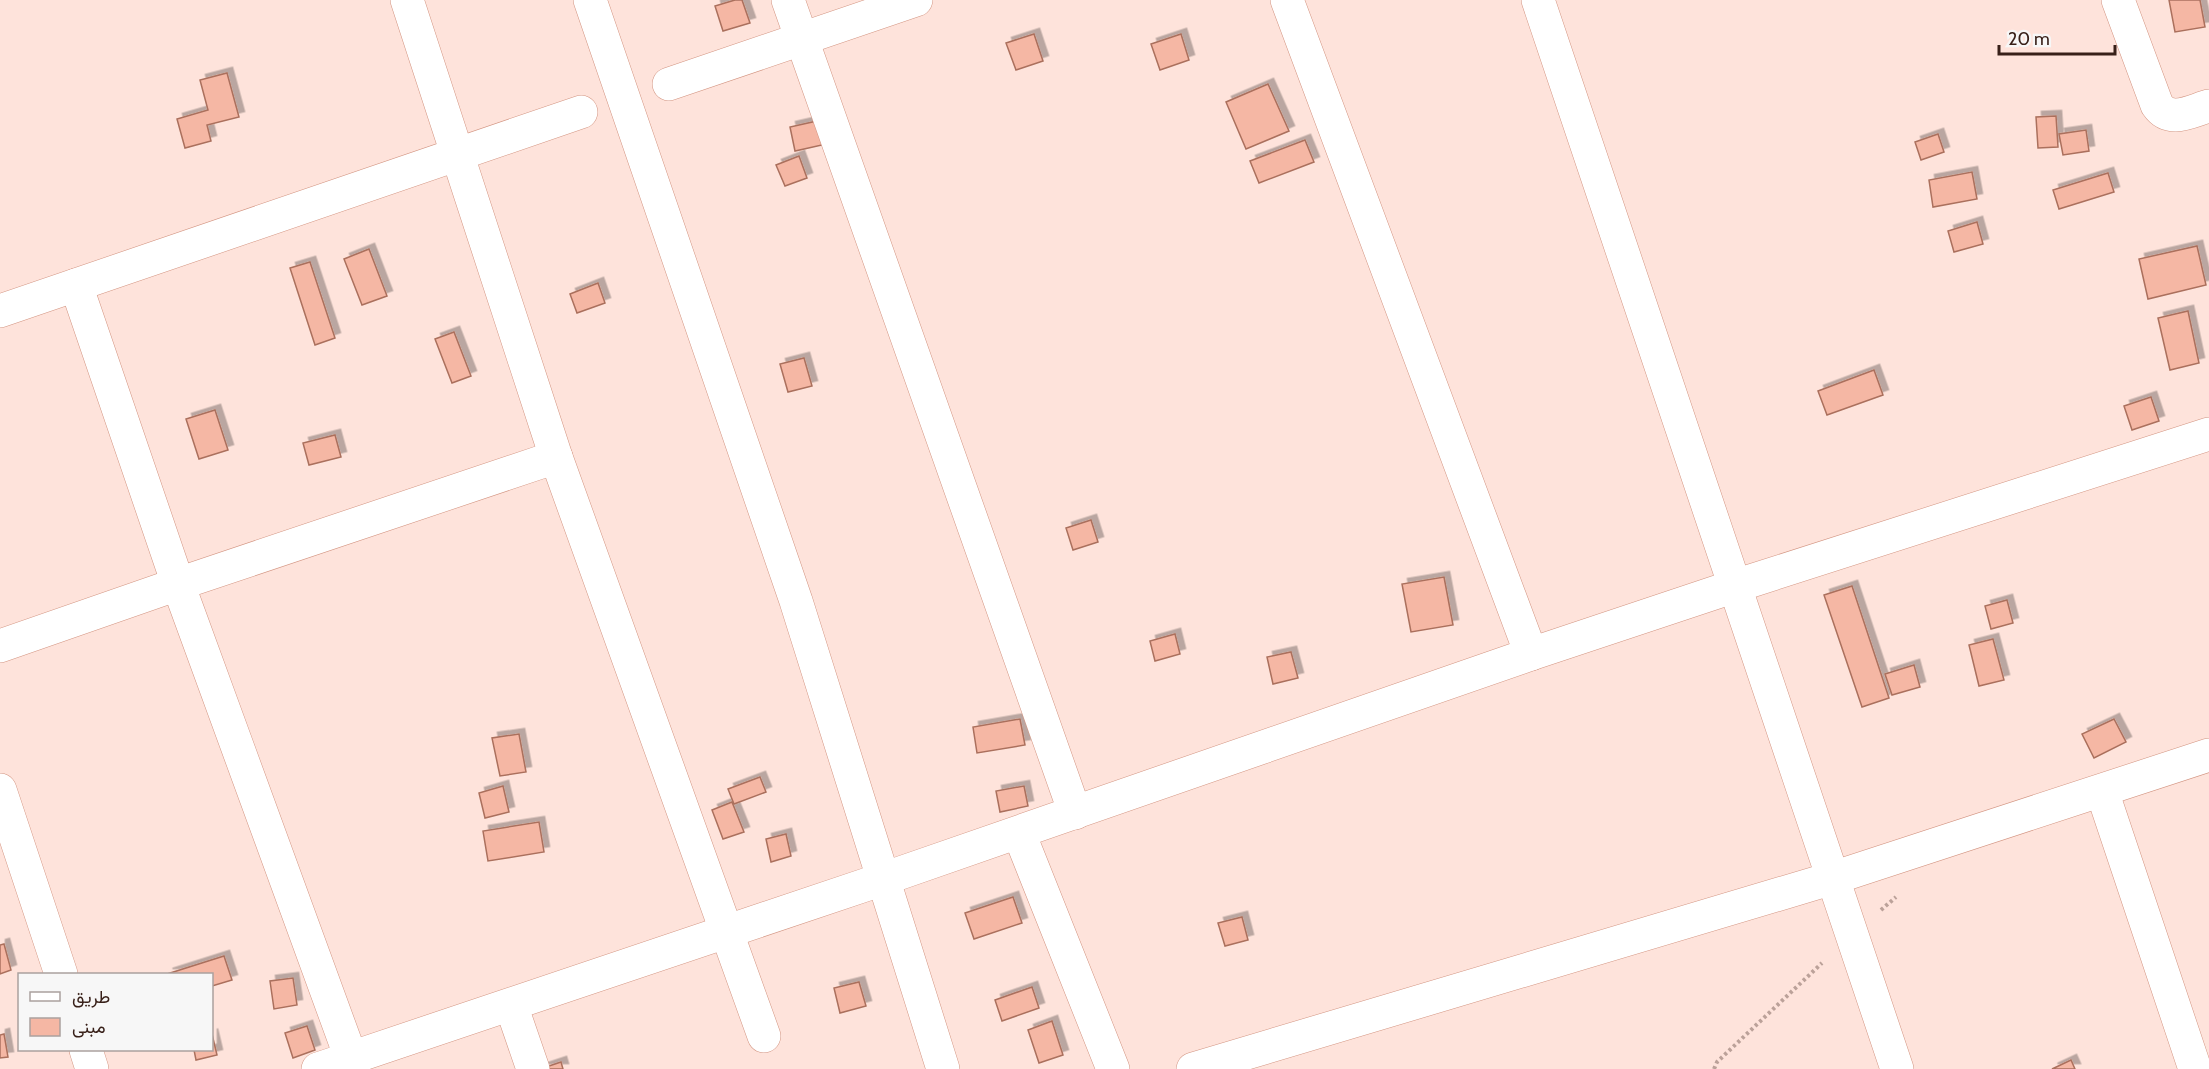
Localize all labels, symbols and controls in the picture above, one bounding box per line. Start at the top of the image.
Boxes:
scale bar [1999,18,2114,56]
text: 20 m [2008,28,2050,50]
legend [18,973,213,1051]
text: طريق [72,986,110,1008]
text: مبنى [72,1016,106,1038]

